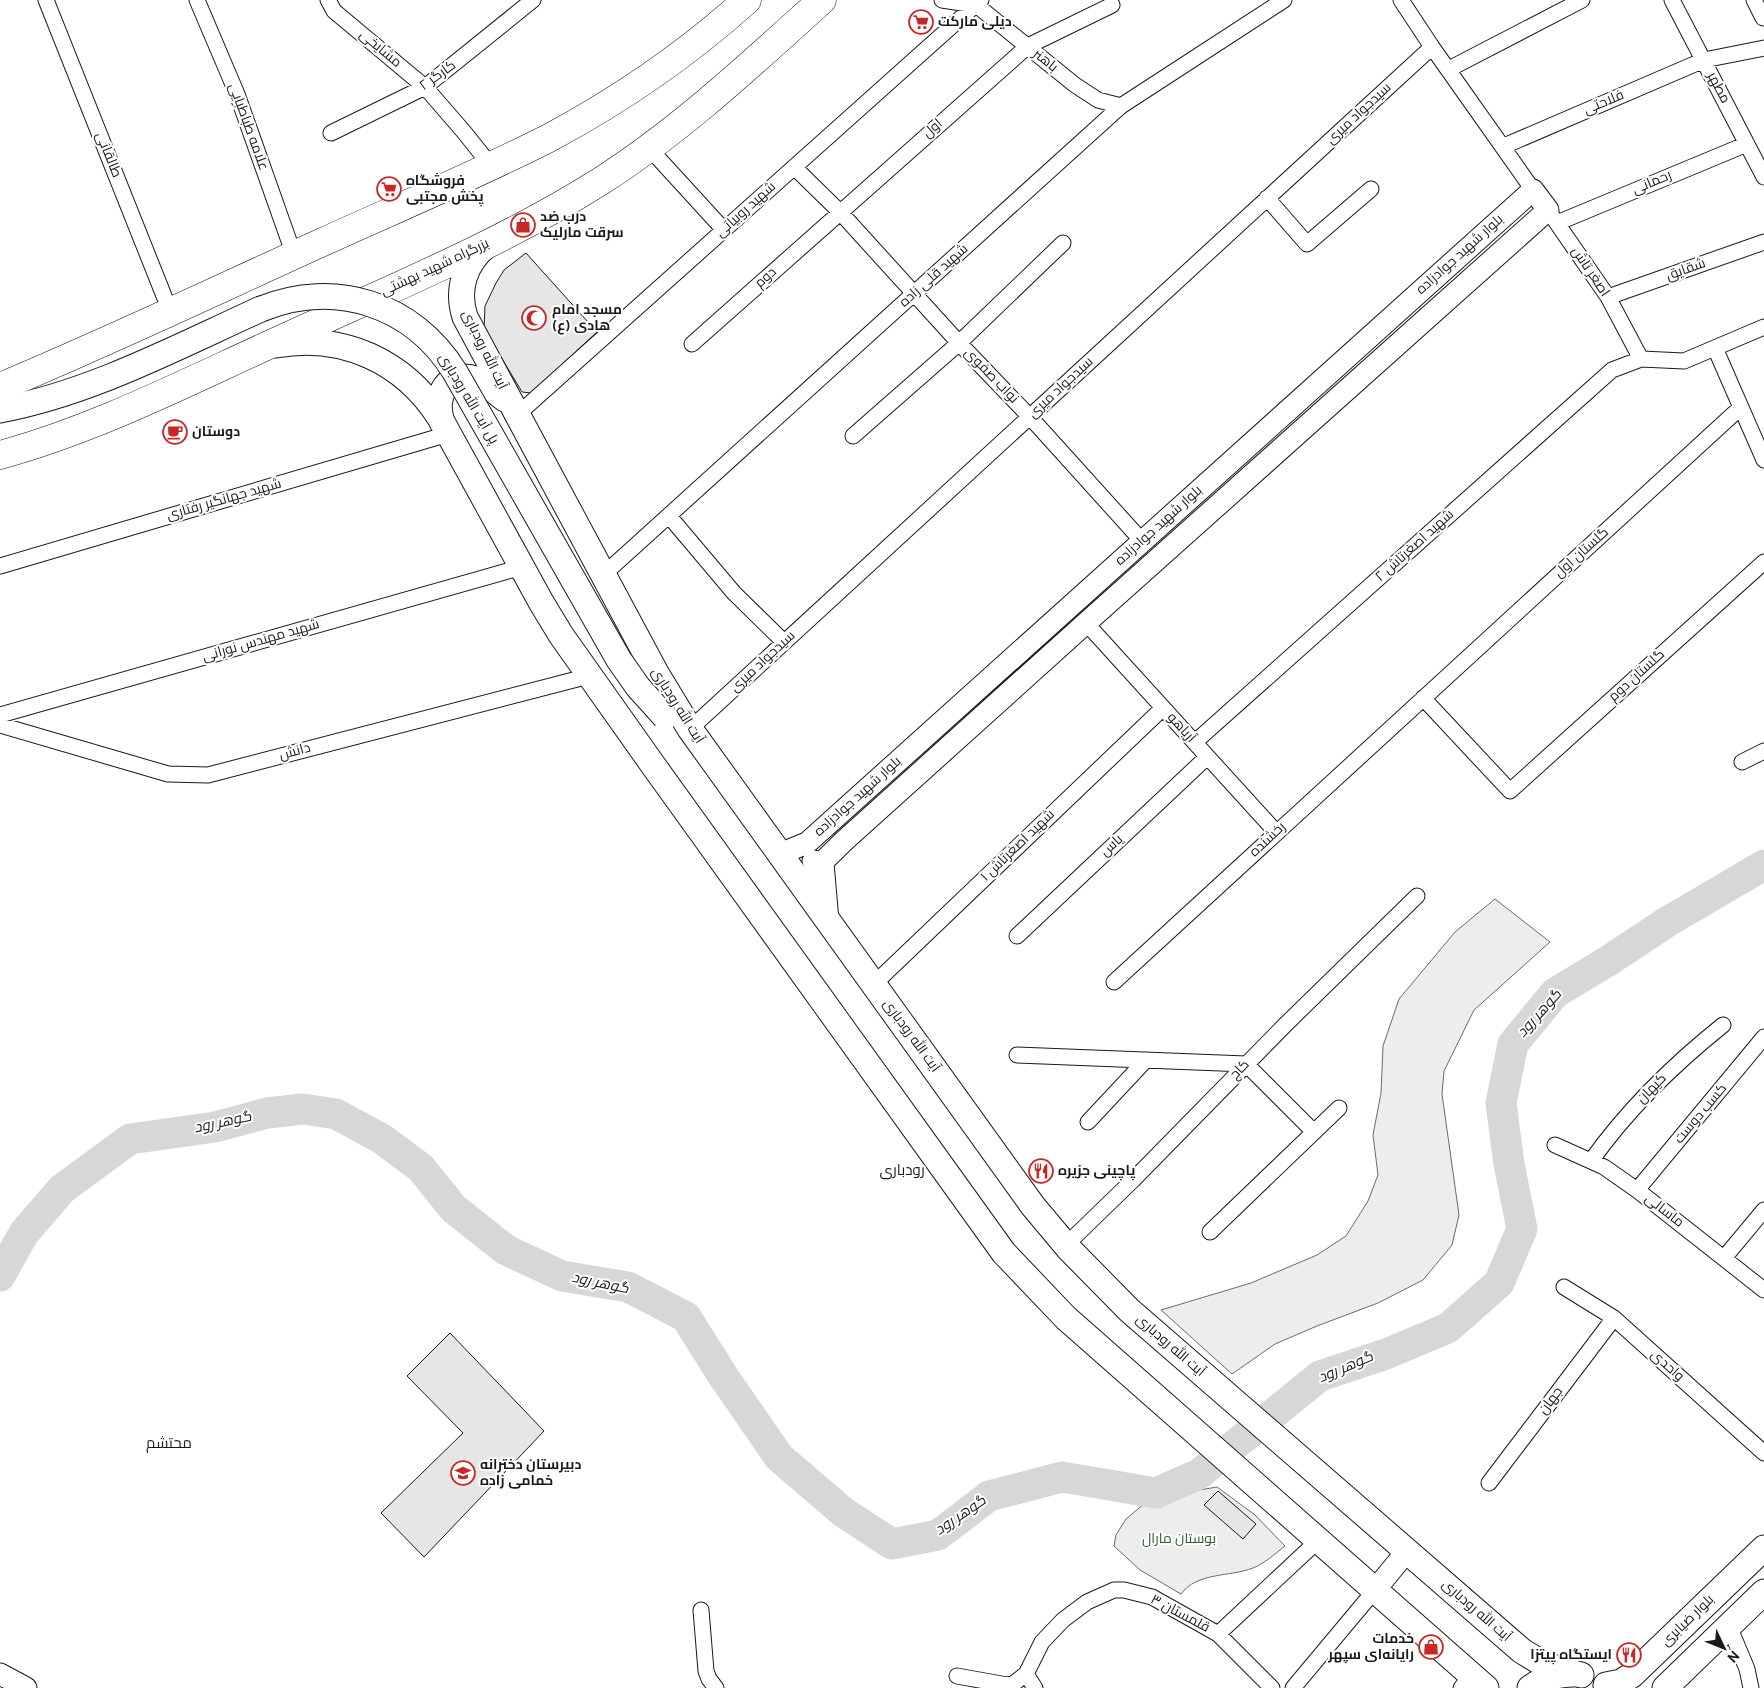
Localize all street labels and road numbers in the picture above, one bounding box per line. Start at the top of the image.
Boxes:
street label: مشایخی [355,27,405,71]
street label: باهنر [1028,45,1061,76]
street label: کارگر ۲ [416,57,460,95]
street label: مطهر [1702,69,1733,107]
street label: سیدجواد میری [1323,80,1395,148]
street label: علامه طباطبایی [224,81,272,173]
street label: فلاحتی [1581,87,1627,119]
street label: اول [920,116,946,142]
street label: طالقانی [91,130,125,180]
street label: رحمانی [1630,167,1674,199]
street label: شهید روبیاتی [712,179,780,241]
street label: بلوار شهید جوادزاده [1413,211,1507,299]
street label: بزرگراه شهید بهشتی [378,235,492,301]
street label: شهید قلی زاده [896,241,972,311]
street label: اصغر تاش [1567,244,1613,300]
street label: شقایق [1664,255,1708,285]
street label: دوم [752,264,780,292]
street label: آیت الله رودباری [457,307,512,393]
street label: نواب صفوی [960,345,1022,407]
street label: پل آیت الله رودباری [434,349,504,448]
street label: سیدجواد میری [1025,354,1097,422]
street label: شهید جهانگیر رفتاری [165,475,283,525]
street label: بلوار شهید جوادزاده [1112,482,1206,570]
street label: شهید اصغرتاش ۲ [1372,506,1458,586]
street label: گلستان اول [1551,524,1613,582]
street label: شهید مهندس نورانی [200,616,322,666]
street label: سیدجواد میری [727,628,799,696]
street label: گلستان دوم [1605,646,1669,706]
street label: آیت الله رودباری [647,664,709,747]
street label: آریاهو [1163,709,1199,747]
street label: دانش [277,740,313,764]
street label: بلوار شهید جوادزاده [811,753,905,841]
street label: شهید اصغرتاش ۱ [977,806,1059,886]
street label: رخشنده [1246,819,1290,861]
street label: یاس [1097,831,1127,861]
street label: آیت الله رودباری [879,995,945,1076]
street label: کاج [1227,1057,1253,1083]
street label: کیهان [1633,1070,1671,1108]
street label: کسب دوست [1671,1081,1731,1147]
street label: ماسالی [1641,1190,1687,1232]
street label: آیت الله رودباری [1132,1310,1210,1381]
street label: واحدی [1647,1347,1687,1385]
street label: جهان [1535,1384,1567,1418]
street label: آیت الله رودباری [1438,1575,1516,1646]
street label: قلمستان ۳ [1147,1591,1213,1637]
street label: بلوار ضیابری [1658,1592,1718,1650]

